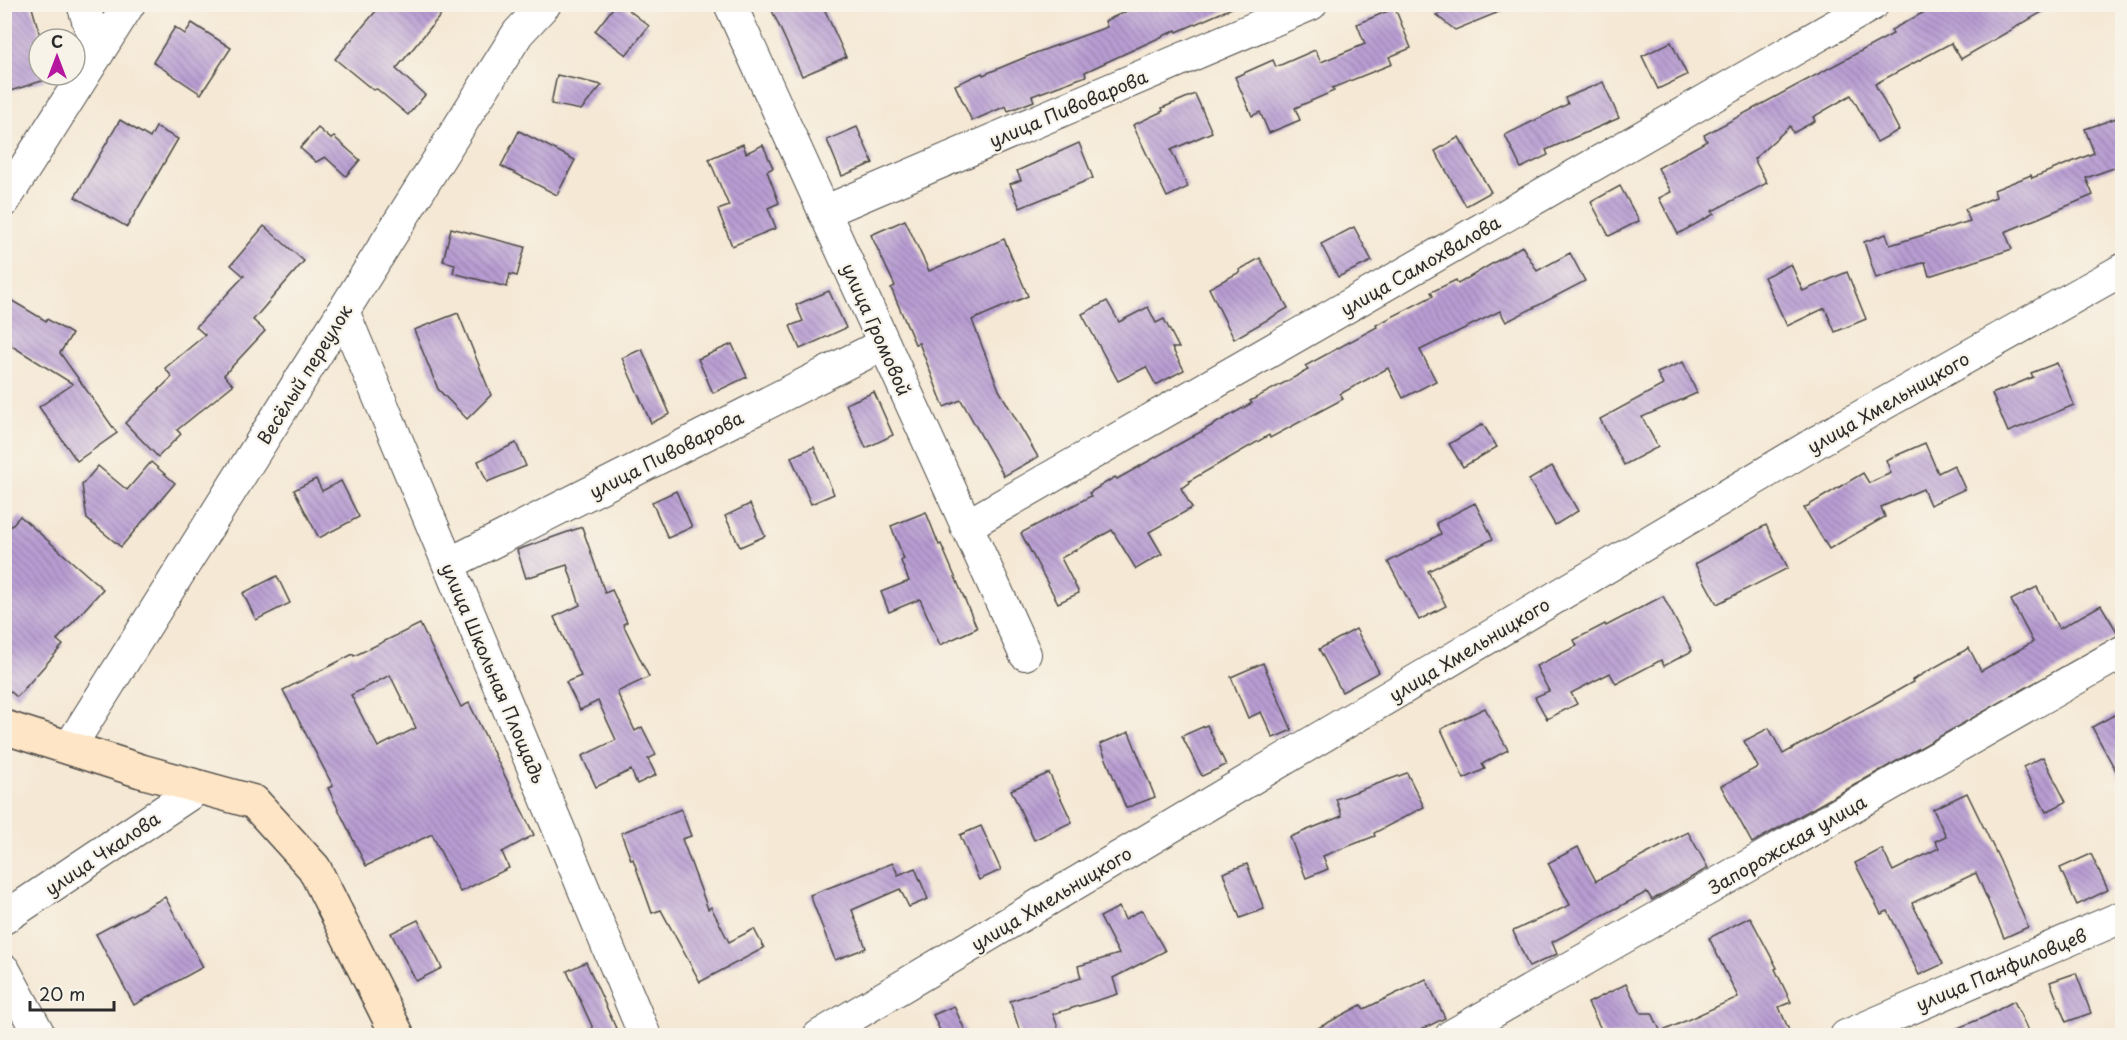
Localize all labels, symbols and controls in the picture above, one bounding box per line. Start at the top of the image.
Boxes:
north arrow [27,27,87,87]
text: С [51,29,63,53]
street label: улица Пивоварова [985,62,1152,154]
street label: улица Самохвалова [1335,208,1506,322]
street label: улица Громовой [836,258,918,400]
street label: Весёлый переулок [250,299,358,449]
street label: улица Хмельницкого [1802,344,1974,460]
street label: улица Пивоварова [584,403,749,505]
street label: улица Школьная Площадь [435,559,553,787]
street label: улица Хмельницкого [1383,590,1555,708]
street label: Запорожская улица [1703,787,1872,900]
street label: улица Чкалова [39,804,166,902]
street label: улица Хмельницкого [965,839,1137,957]
street label: улица Панфиловцев [1911,921,2091,1017]
scale bar [30,974,114,1012]
text: 20 m [39,980,85,1007]

